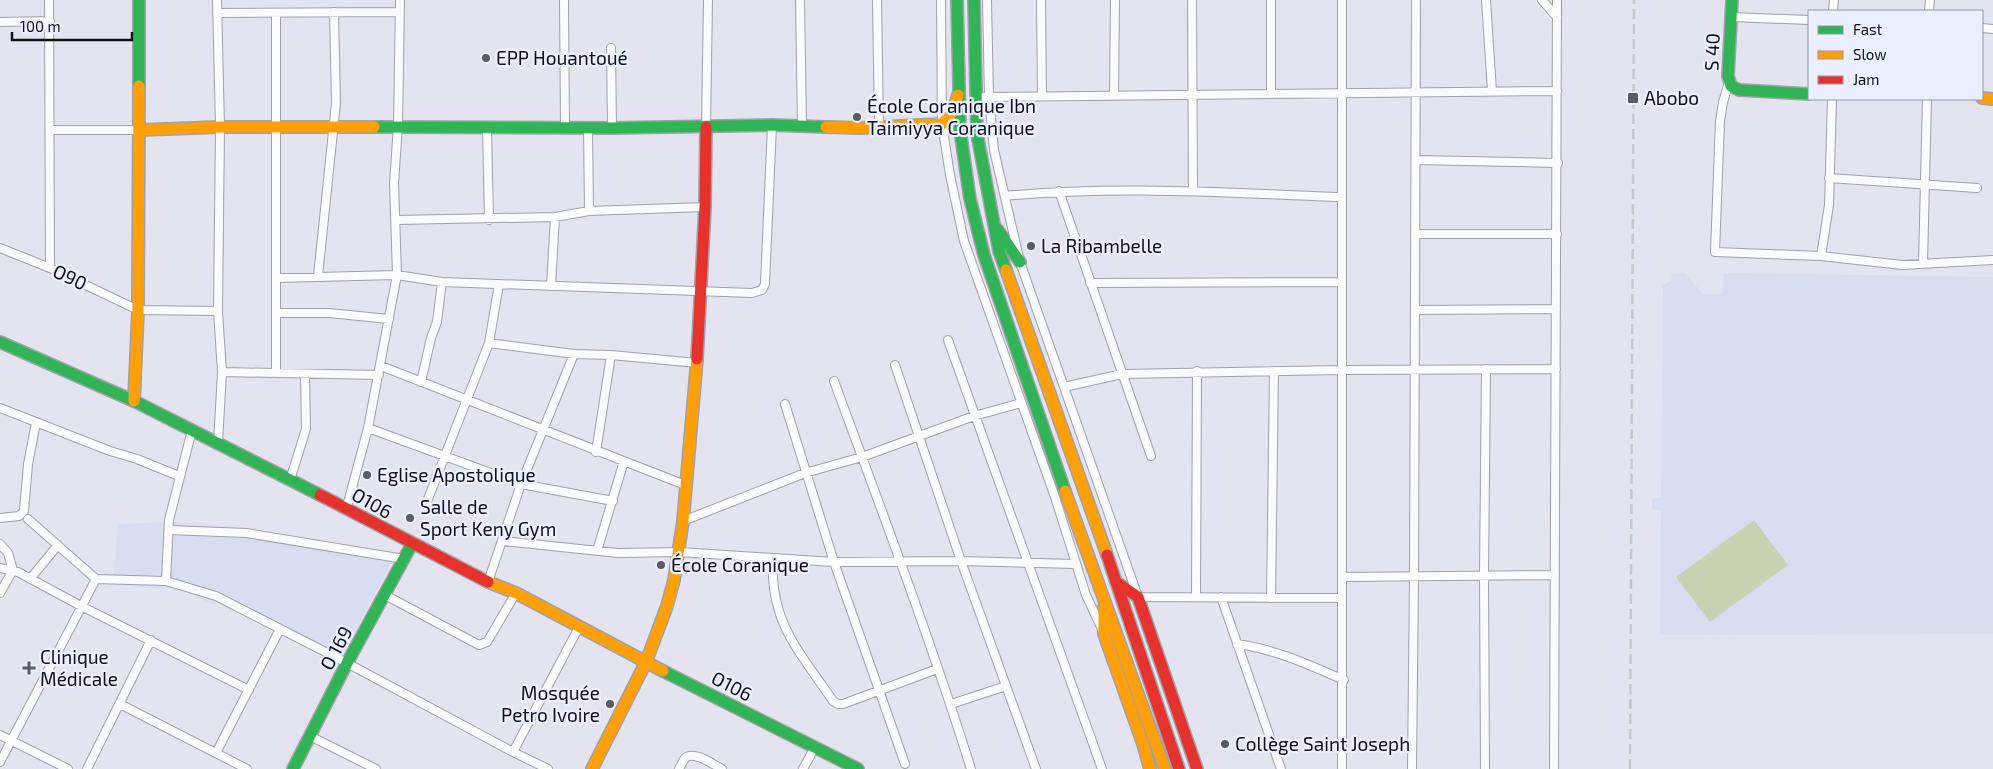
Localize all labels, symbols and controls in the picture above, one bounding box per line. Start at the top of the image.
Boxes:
scale bar [12,10,132,42]
legend [1808,10,1983,100]
text: 100 m [20,17,61,35]
text: Fast [1853,20,1883,38]
street label: S 40 [1699,33,1724,71]
text: Slow [1853,45,1887,63]
place label: EPP Houantoué [496,46,628,69]
marker: EPP Houantoué [480,52,492,64]
text: Jam [1853,70,1879,88]
place label: Abobo [1644,86,1699,109]
marker: Abobo [1626,91,1640,105]
place label: École Coranique Ibn Taimiyya Coranique [867,94,1036,139]
marker: École Coranique Ibn Taimiyya Coranique [851,111,863,123]
place label: La Ribambelle [1041,234,1162,257]
marker: La Ribambelle [1025,240,1037,252]
street label: O90 [49,259,91,294]
place label: Eglise Apostolique [377,463,536,486]
marker: Eglise Apostolique [361,469,373,481]
street label: O106 [348,482,396,523]
place label: Salle de Sport Keny Gym [420,495,556,540]
marker: Salle de Sport Keny Gym [404,512,416,524]
place label: École Coranique [671,553,809,576]
marker: École Coranique [655,559,667,571]
street label: O 169 [315,622,357,674]
place label: Clinique Médicale [40,645,118,690]
marker: Clinique Médicale [22,661,36,675]
street label: O106 [708,666,756,705]
place label: Mosquée Petro Ivoire [501,681,600,726]
marker: Mosquée Petro Ivoire [604,698,616,710]
place label: Collège Saint Joseph [1235,732,1410,755]
marker: Collège Saint Joseph [1219,738,1231,750]

